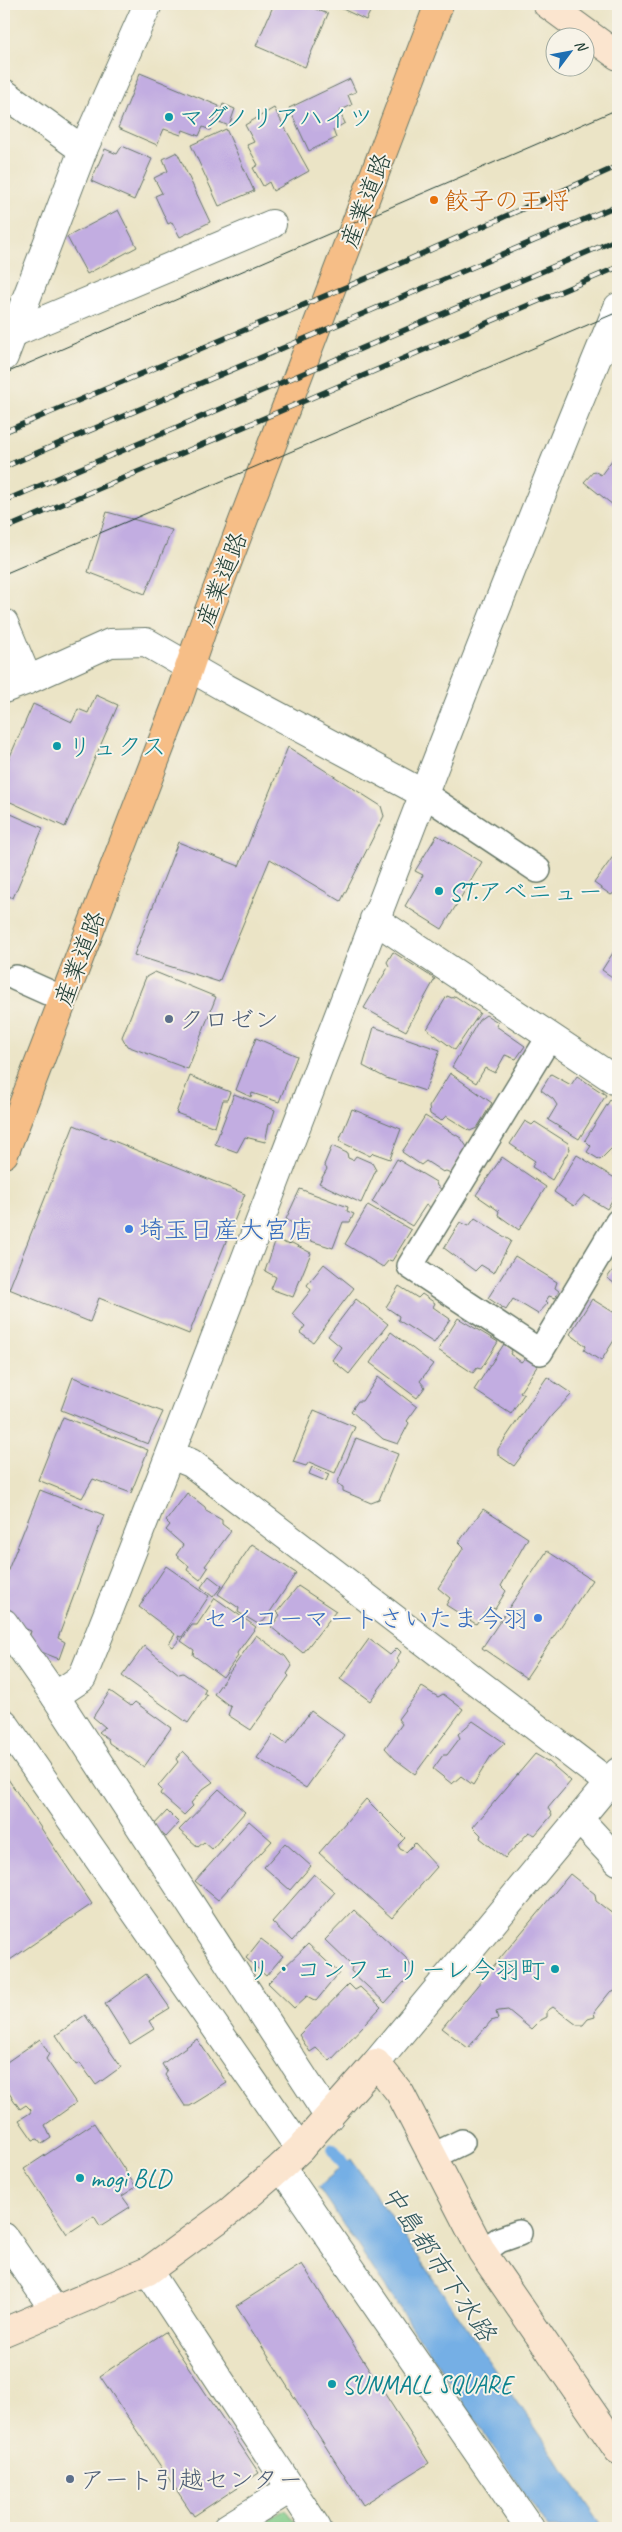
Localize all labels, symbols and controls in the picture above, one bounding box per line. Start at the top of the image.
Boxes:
north arrow [544,28,594,78]
text: N [571,37,591,56]
place label: マグノリアハイツ [179,102,374,134]
marker: マグノリアハイツ [163,111,175,123]
street label: 産業道路 [333,148,399,253]
place label: 餃子の王将 [444,185,569,217]
marker: 餃子の王将 [428,194,440,206]
street label: 産業道路 [189,527,255,632]
place label: リュクス [67,731,167,763]
marker: リュクス [51,740,63,752]
place label: ST.アベニュー [449,876,603,908]
marker: ST.アベニュー [433,885,445,897]
street label: 産業道路 [47,906,113,1011]
place label: クロゼン [179,1004,279,1036]
marker: クロゼン [163,1013,175,1025]
place label: 埼玉日産大宮店 [139,1214,314,1246]
marker: 埼玉日産大宮店 [123,1223,135,1235]
place label: セイコーマートさいたま今羽 [203,1603,528,1635]
marker: セイコーマートさいたま今羽 [532,1612,544,1624]
place label: リ・コンフェリーレ今羽町 [246,1954,545,1986]
marker: リ・コンフェリーレ今羽町 [549,1963,561,1975]
place label: mogi BLD [90,2163,173,2195]
marker: mogi BLD [74,2172,86,2184]
water label: 中島都市下水路 [374,2179,504,2350]
place label: SUNMALL SQUARE [342,2369,516,2401]
marker: SUNMALL SQUARE [326,2378,338,2390]
place label: アート引越センター [80,2464,303,2496]
marker: アート引越センター [64,2473,76,2485]

